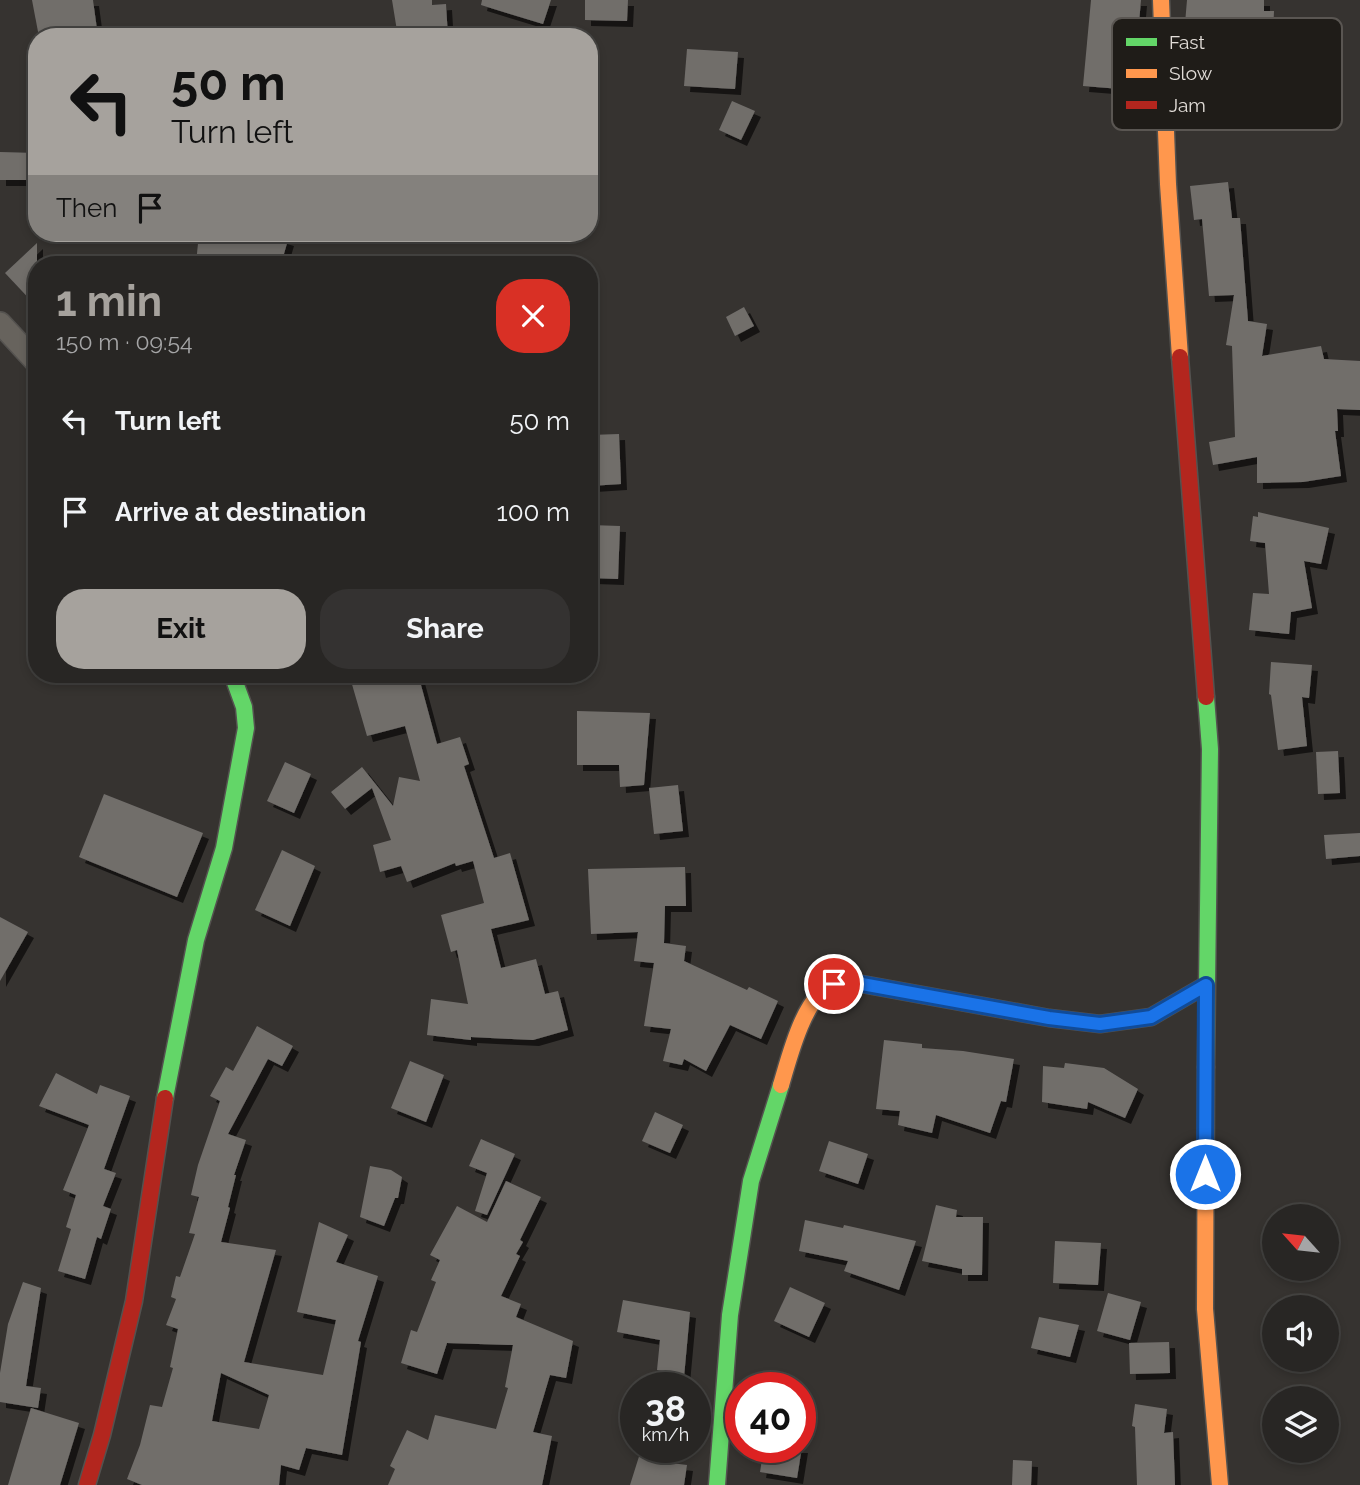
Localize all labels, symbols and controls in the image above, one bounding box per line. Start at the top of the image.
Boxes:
legend [1112,18,1342,130]
text: Fast [1169,31,1205,53]
text: 50 m [171,54,286,111]
icon: left [56,56,147,147]
text: Slow [1169,62,1213,84]
text: Jam [1169,94,1206,116]
text: Turn left [171,113,293,150]
icon: arrive [131,189,169,227]
text: Then [56,193,117,223]
text: 1 min [56,277,162,326]
button: close [496,279,570,353]
text: 150 m · 09:54 [56,328,193,355]
icon: left [56,402,94,440]
text: Turn left [115,406,221,436]
text: 50 m [509,406,570,436]
icon: arrive [56,493,94,531]
text: Arrive at destination [115,497,366,527]
text: 100 m [497,497,570,527]
button: Exit [56,589,306,669]
button: Share [320,589,570,669]
pin [804,954,864,1014]
icon: arrive [815,965,853,1003]
position arrow [1168,1137,1242,1211]
north arrow [1262,1204,1339,1281]
map controls [1262,1204,1339,1463]
button: sound [1262,1295,1339,1372]
speed limit sign: 40 [725,1372,816,1463]
button: layers [1262,1386,1339,1463]
text: 38 [645,1388,686,1429]
text: km/h [642,1424,689,1445]

